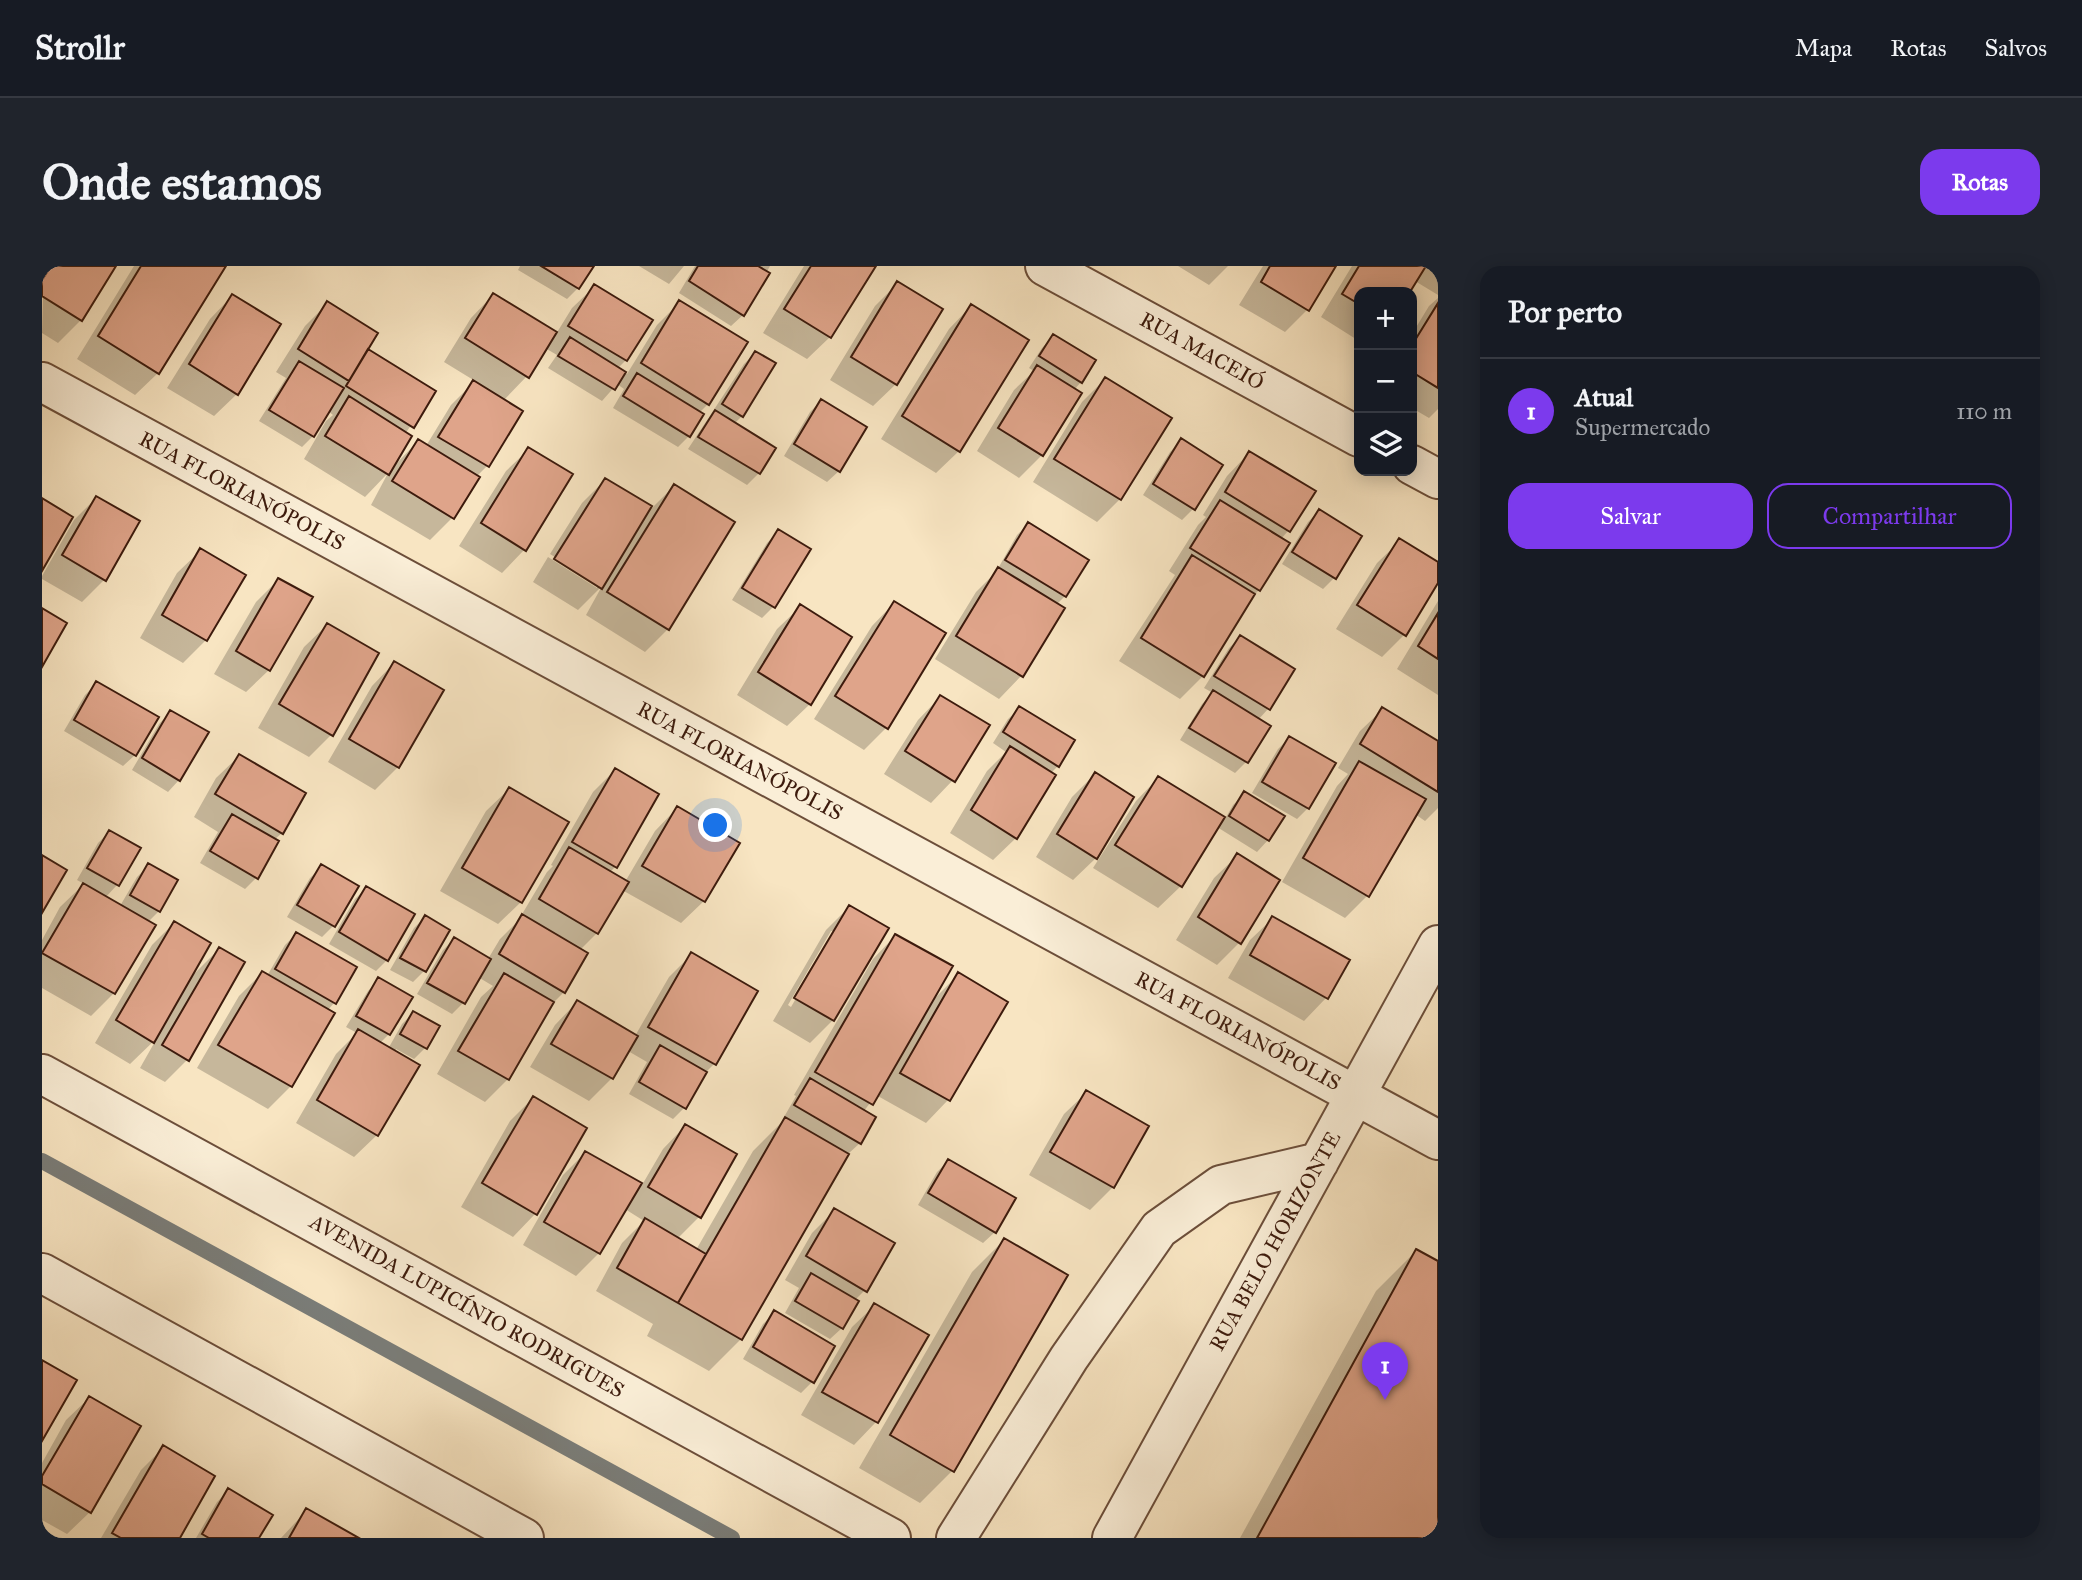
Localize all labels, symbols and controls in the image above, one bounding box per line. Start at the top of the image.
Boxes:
text: Strollr [35,28,125,68]
text: Mapa [1795,33,1852,63]
text: Rotas [1890,33,1946,63]
text: Salvos [1984,33,2047,63]
button: Rotas [1920,149,2040,215]
text: Onde estamos [42,153,322,212]
map controls [1354,287,1417,476]
button: + [1354,287,1417,350]
text: Por perto [1508,294,1622,330]
street label: RUA MACEIÓ [1135,305,1269,396]
button: − [1354,350,1417,413]
text: Atual [1575,381,1633,413]
text: 1 [1526,397,1536,425]
text: 110 m [1956,397,2012,425]
button: layers [1354,413,1417,476]
text: Supermercado [1575,413,1710,441]
street label: RUA FLORIANÓPOLIS [135,425,350,556]
button: Salvar [1508,483,1753,549]
button: Compartilhar [1767,483,2012,549]
street label: RUA FLORIANÓPOLIS [633,695,848,826]
your location [698,808,732,842]
street label: RUA FLORIANÓPOLIS [1131,965,1346,1096]
street label: RUA BELO HORIZONTE [1204,1127,1346,1355]
street label: AVENIDA LUPICÍNIO RODRIGUES [304,1207,629,1404]
pin: 1 [1362,1342,1408,1400]

